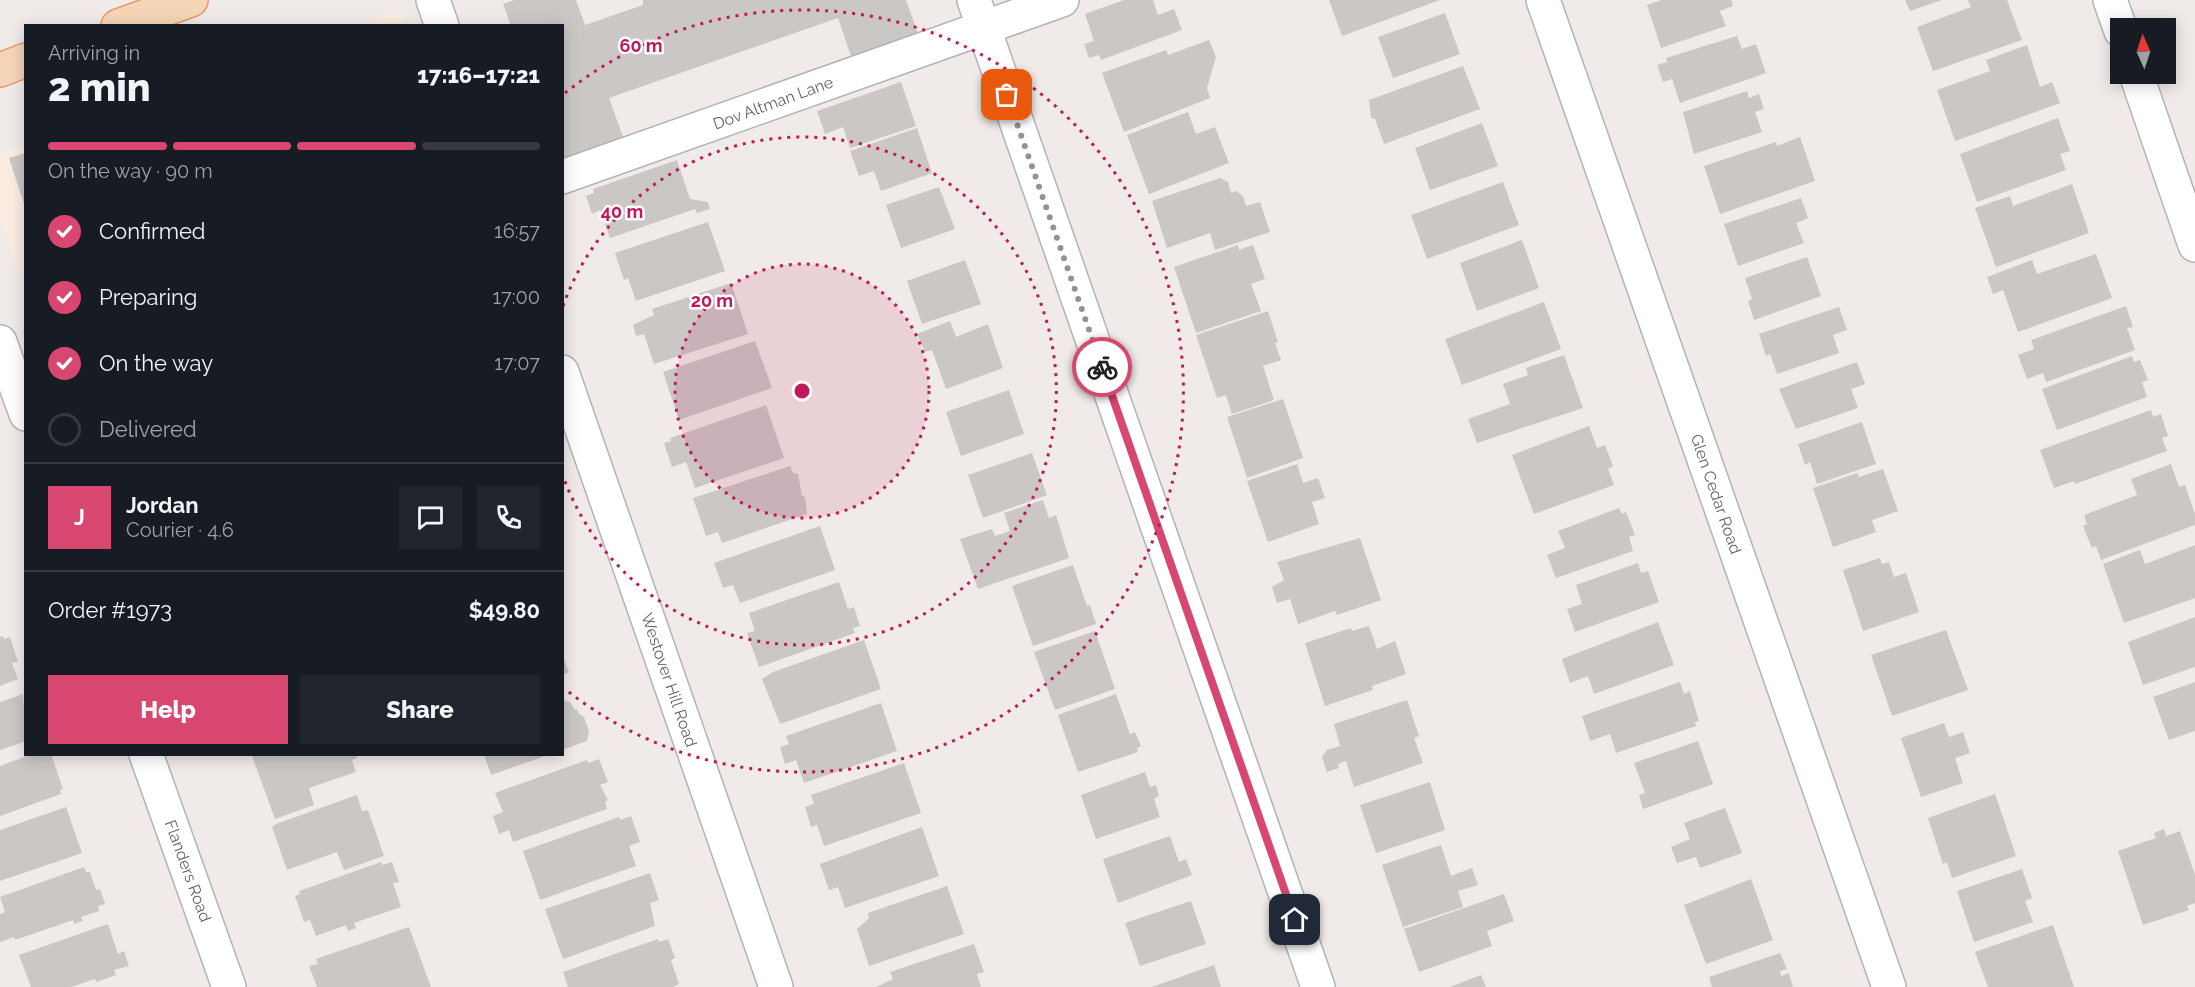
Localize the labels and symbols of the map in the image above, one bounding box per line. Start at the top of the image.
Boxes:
north arrow [2110,18,2176,84]
text: 60 m [619,35,663,56]
pin [981,69,1032,120]
street label: Dov Altman Lane [710,72,836,134]
text: 40 m [601,201,643,222]
text: 20 m [691,290,733,311]
courier [1072,337,1132,397]
centre of rings [792,381,812,401]
street label: Glen Cedar Road [1687,432,1745,556]
street label: Westover Hill Road [637,611,701,749]
street label: Flanders Road [161,817,215,925]
pin [1269,894,1320,945]

